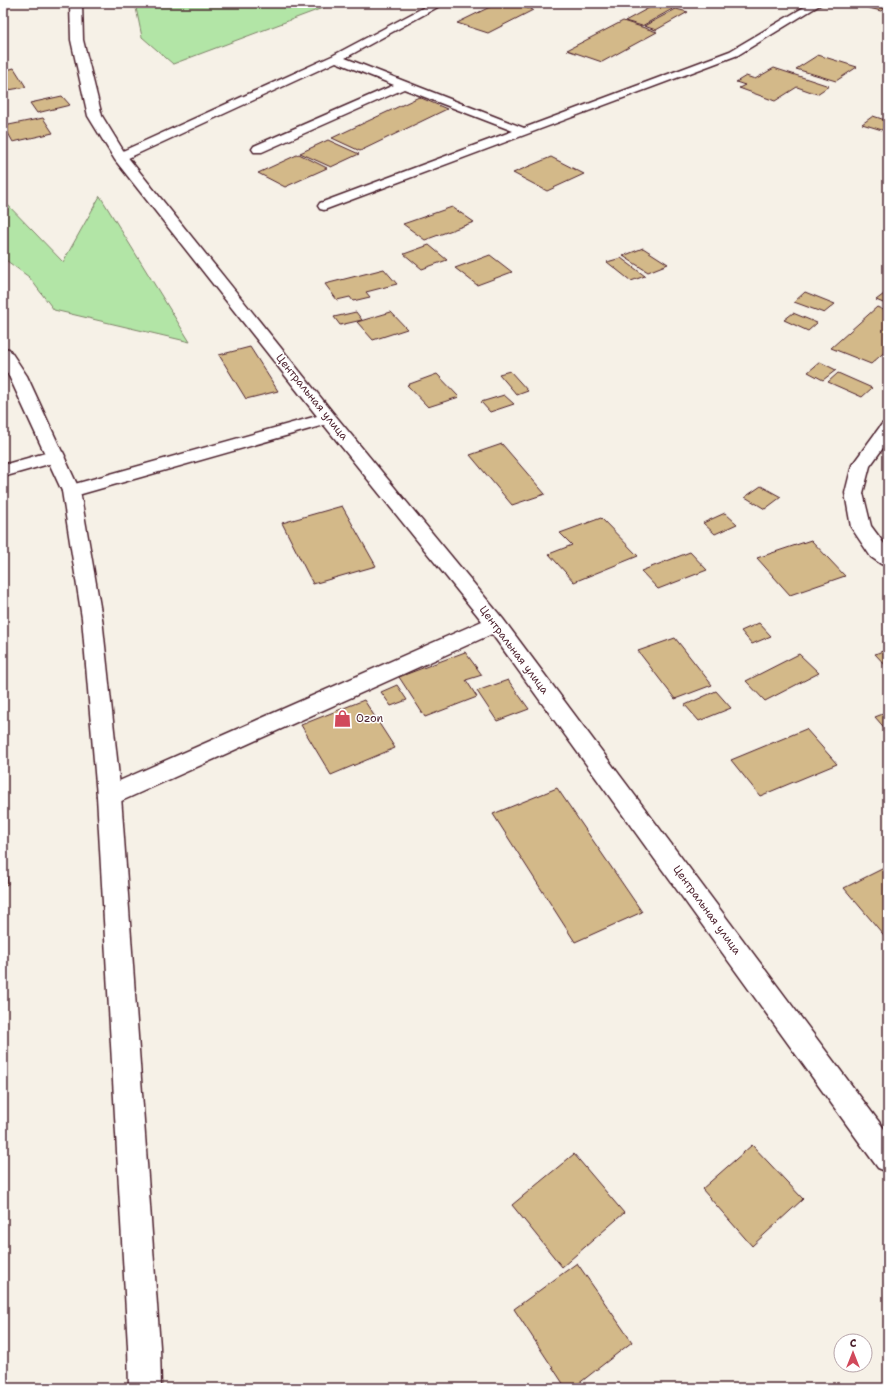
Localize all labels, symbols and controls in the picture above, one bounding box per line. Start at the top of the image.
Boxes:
street label: Центральная улица [272,351,352,443]
street label: Центральная улица [476,603,552,697]
shop icon: Ozon [333,708,353,728]
place label: Ozon [356,711,384,726]
street label: Центральная улица [669,862,745,958]
north arrow [833,1333,873,1373]
text: С [850,1336,857,1351]

